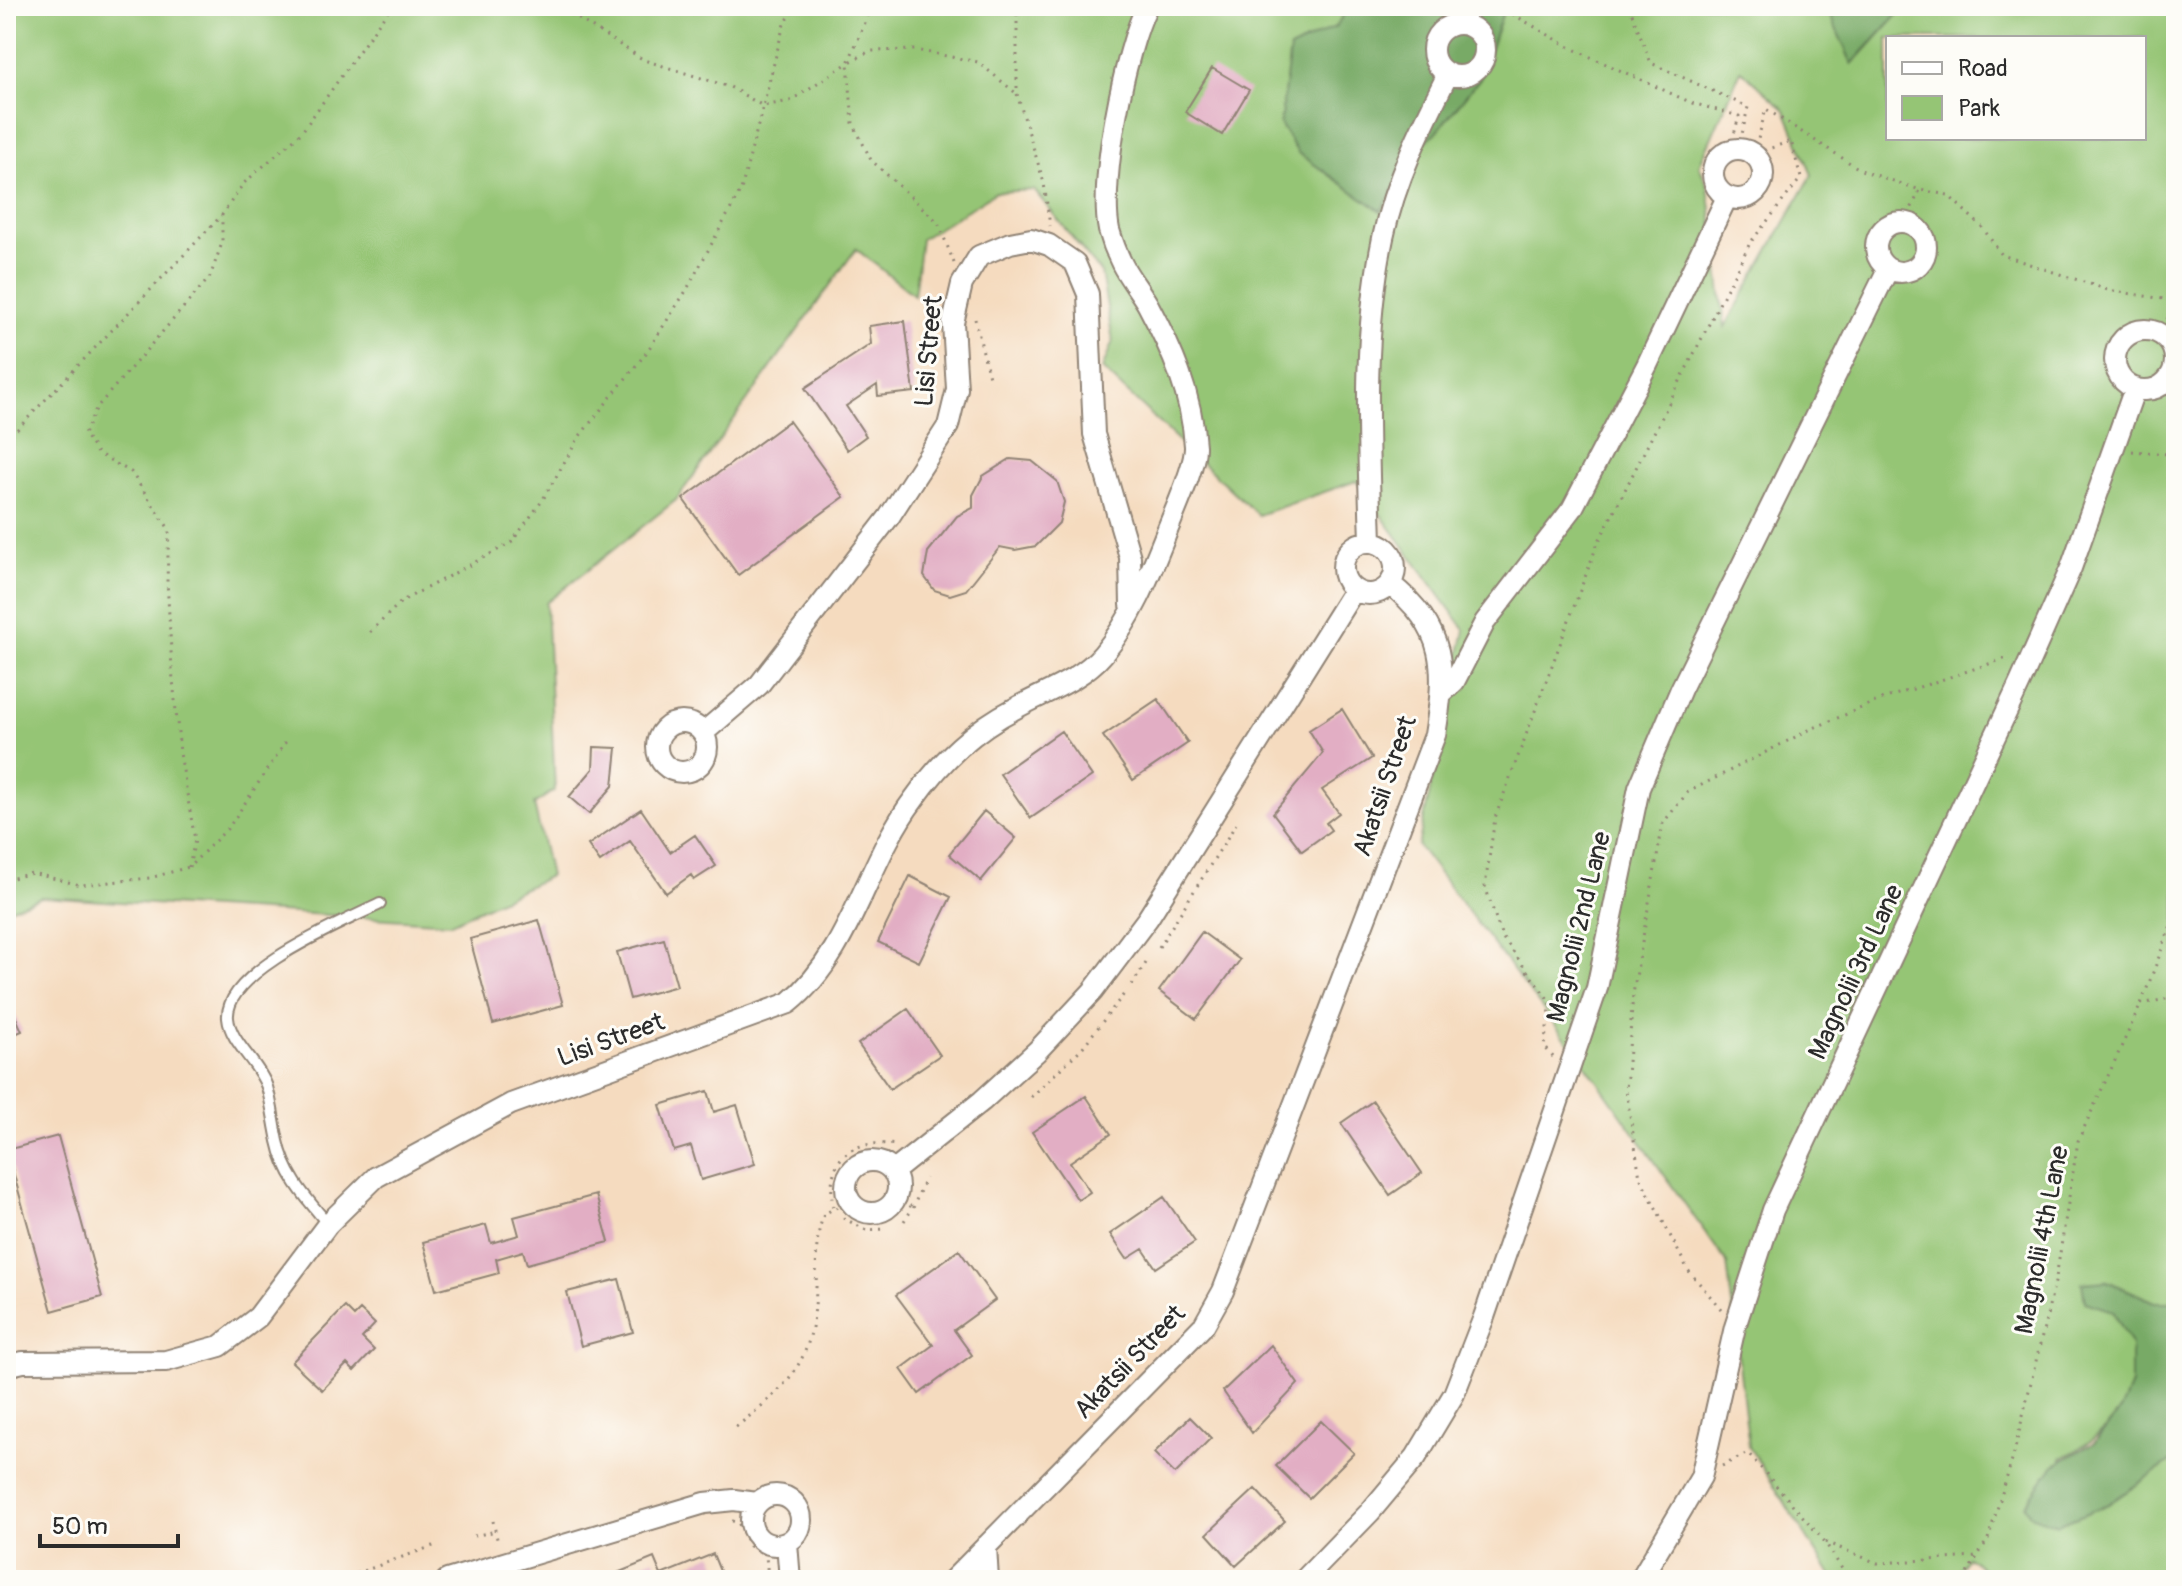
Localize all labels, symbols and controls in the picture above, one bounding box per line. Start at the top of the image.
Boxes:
legend [1886,36,2146,140]
text: Road [1958,54,2008,83]
text: Park [1958,94,2000,123]
street label: Lisi Street [908,293,950,408]
street label: Akatsii Street [1346,711,1424,860]
street label: Magnolii 2nd Lane [1540,828,1618,1026]
street label: Magnolii 3rd Lane [1801,879,1911,1065]
street label: Lisi Street [553,1006,669,1074]
street label: Magnolii 4th Lane [2008,1143,2076,1337]
street label: Akatsii Street [1068,1298,1193,1426]
scale bar [40,1498,178,1548]
text: 50 m [52,1512,108,1541]

